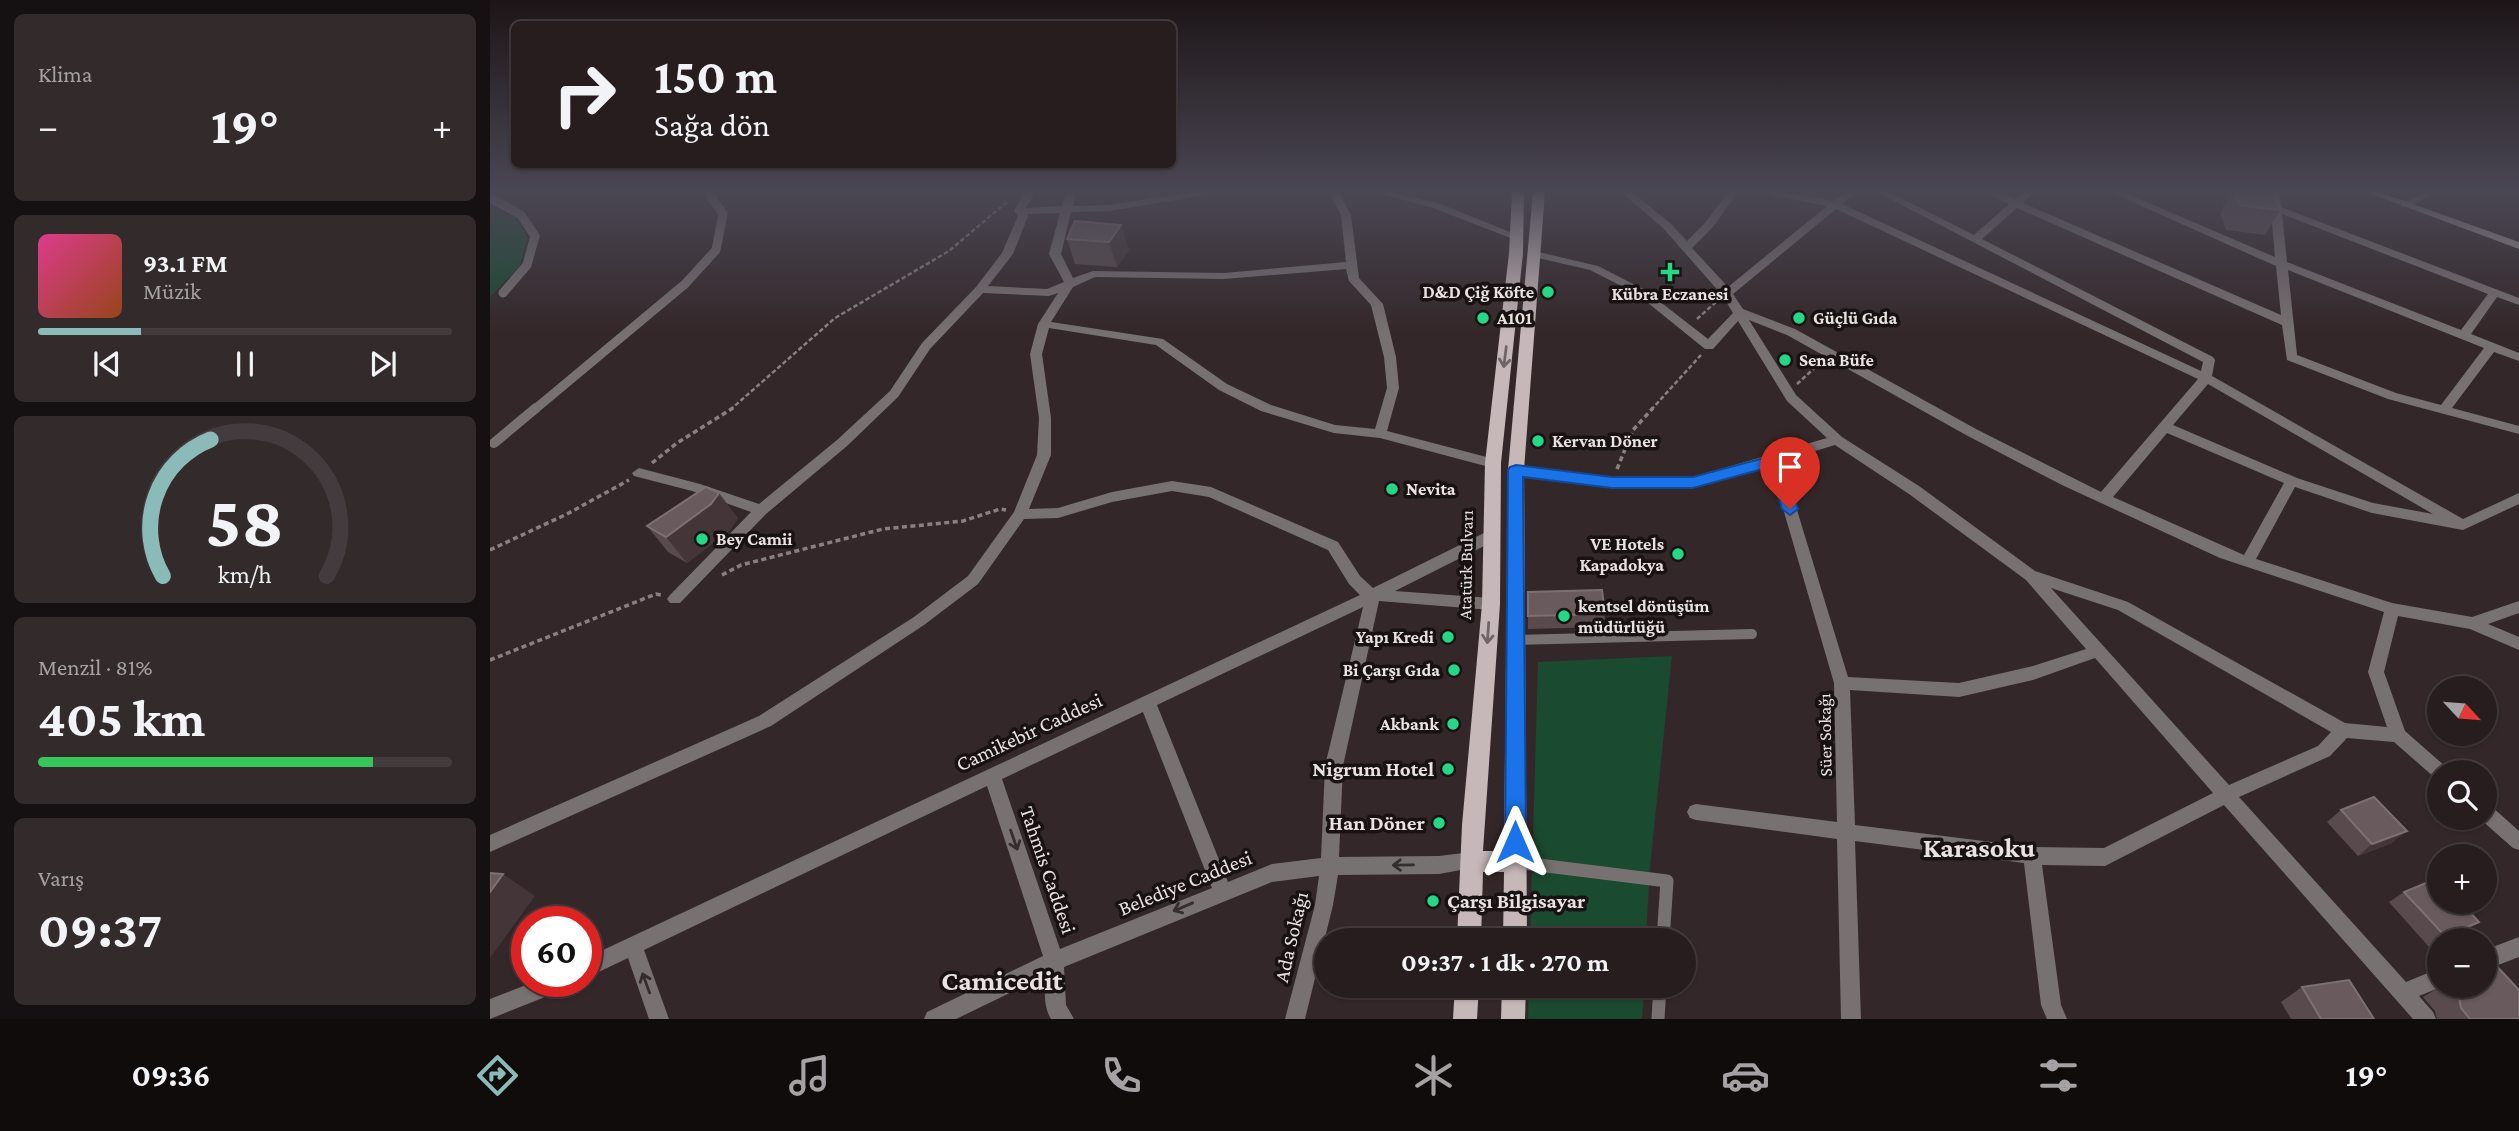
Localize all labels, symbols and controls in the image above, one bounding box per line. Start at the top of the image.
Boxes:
icon: right [539,49,630,140]
text: 150 m [654,49,777,104]
text: Klima [38,61,92,87]
text: 19° [211,96,279,154]
text: − [38,105,58,147]
text: + [432,105,452,147]
text: Sağa dön [654,107,770,143]
text: 93.1 FM [143,249,228,278]
marker: Kübra Eczanesi [1662,264,1678,280]
text: Müzik [143,278,201,304]
place label: D&D Çiğ Köfte [1423,282,1534,302]
marker: D&D Çiğ Köfte [1540,284,1556,300]
place label: Kübra Eczanesi [1612,284,1729,304]
place label: A101 [1496,308,1532,328]
place label: Güçlü Gıda [1813,308,1897,328]
marker: A101 [1475,310,1491,326]
marker: Güçlü Gıda [1791,310,1807,326]
icon: previous [88,345,126,383]
icon: pause [226,345,264,383]
icon: next [364,345,402,383]
one-way arrow [1499,345,1512,368]
place label: Sena Büfe [1799,350,1874,370]
marker: Sena Büfe [1777,352,1793,368]
place label: Kervan Döner [1552,431,1658,451]
marker: Kervan Döner [1530,433,1546,449]
pin [1760,437,1820,509]
icon: arrive [1771,448,1809,486]
place label: Nevita [1406,479,1456,499]
text: 58 [206,481,284,562]
marker: Nevita [1384,481,1400,497]
street label: Atatürk Bulvarı [1455,510,1477,620]
place label: Bey Camii [716,529,793,549]
marker: Bey Camii [694,531,710,547]
place label: VE Hotels Kapadokya [1579,534,1664,575]
marker: VE Hotels Kapadokya [1670,546,1686,562]
text: km/h [218,560,272,587]
place label: kentsel dönüşüm müdürlüğü [1578,596,1710,637]
marker: kentsel dönüşüm müdürlüğü [1556,608,1572,624]
one-way arrow [1481,621,1494,644]
place label: Yapı Kredi [1356,627,1435,647]
marker: Yapı Kredi [1440,629,1456,645]
text: Menzil · 81% [38,654,153,680]
place label: Bi Çarşı Gıda [1343,660,1440,680]
marker: Bi Çarşı Gıda [1446,662,1462,678]
north arrow [2427,676,2497,746]
map controls [2427,676,2497,998]
street label: Camikebir Caddesi [952,687,1106,776]
text: 405 km [38,689,205,747]
street label: Süer Sokağı [1814,693,1836,777]
place label: Akbank [1379,714,1439,734]
marker: Akbank [1445,716,1461,732]
place label: Nigrum Hotel [1312,757,1434,781]
button: search [2427,760,2497,830]
marker: Nigrum Hotel [1440,761,1456,777]
street label: Tahmis Caddesi [1015,803,1081,937]
position arrow [1478,805,1552,879]
place label: Han Döner [1329,811,1426,835]
marker: Han Döner [1431,815,1447,831]
one-way arrow [1009,828,1021,850]
district label: Karasoku [1923,832,2035,863]
button: + [2427,844,2497,914]
street label: Belediye Caddesi [1115,845,1256,921]
one-way arrow [1392,858,1415,872]
text: Varış [38,865,84,891]
street label: Ada Sokağı [1269,889,1313,985]
place label: Çarşı Bilgisayar [1447,889,1586,913]
marker: Çarşı Bilgisayar [1425,893,1441,909]
text: 09:37 [38,900,162,958]
one-way arrow [1172,901,1194,914]
speed limit sign: 60 [511,906,602,997]
button: − [2427,928,2497,998]
text: 09:37 · 1 dk · 270 m [1401,948,1609,977]
district label: Camicedit [941,965,1064,996]
one-way arrow [639,972,651,994]
icon: directions [473,1051,522,1100]
icon: music [785,1051,834,1100]
icon: phone [1097,1051,1146,1100]
icon: climate [1409,1051,1458,1100]
icon: car [1721,1051,1770,1100]
icon: filters [2034,1051,2083,1100]
text: 09:36 [132,1057,210,1093]
text: 19° [2346,1057,2387,1093]

